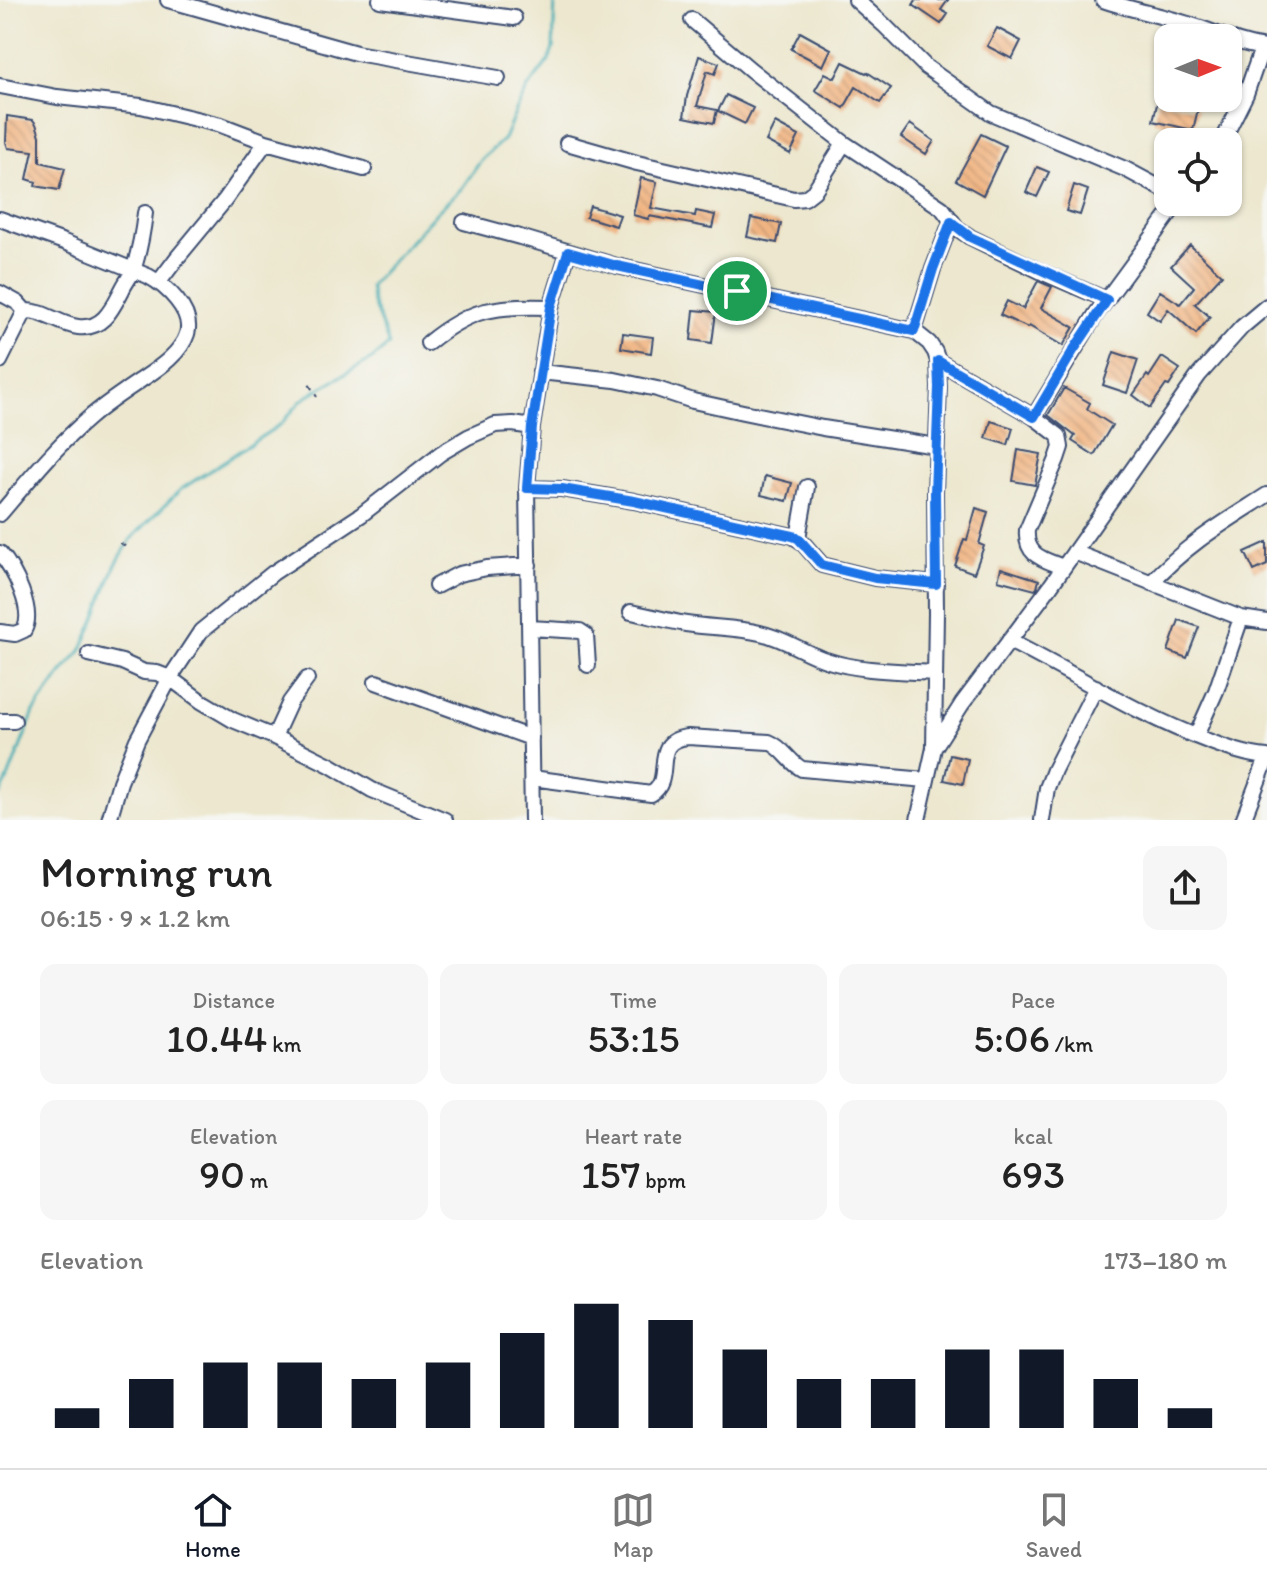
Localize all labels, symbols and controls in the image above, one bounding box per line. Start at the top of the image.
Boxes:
north arrow [1154,24,1242,112]
map controls [1154,24,1242,216]
button: locate [1154,128,1242,216]
pin [703,257,771,325]
icon: arrive [715,269,759,313]
text: Morning run [40,845,273,898]
button: share [1143,846,1227,930]
text: 06:15 · 9 × 1.2 km [40,902,230,934]
text: Distance [193,987,275,1014]
text: Time [610,987,657,1014]
text: Pace [1011,987,1055,1014]
text: 10.44 [166,1014,267,1062]
text: 53:15 [587,1014,680,1062]
text: 5:06 [973,1014,1050,1062]
text: km [267,1031,301,1058]
text: /km [1050,1031,1093,1058]
text: Elevation [190,1123,278,1150]
text: Heart rate [585,1123,682,1150]
text: kcal [1014,1123,1053,1150]
text: 90 [199,1150,245,1198]
text: 157 [581,1150,640,1198]
text: 693 [1001,1150,1065,1198]
text: m [245,1167,268,1194]
text: bpm [640,1167,686,1194]
text: Elevation [40,1244,143,1276]
text: 173–180 m [1103,1244,1227,1276]
tab: Home [185,1488,241,1563]
tab: Map [611,1488,655,1563]
tab: Saved [1026,1488,1082,1563]

